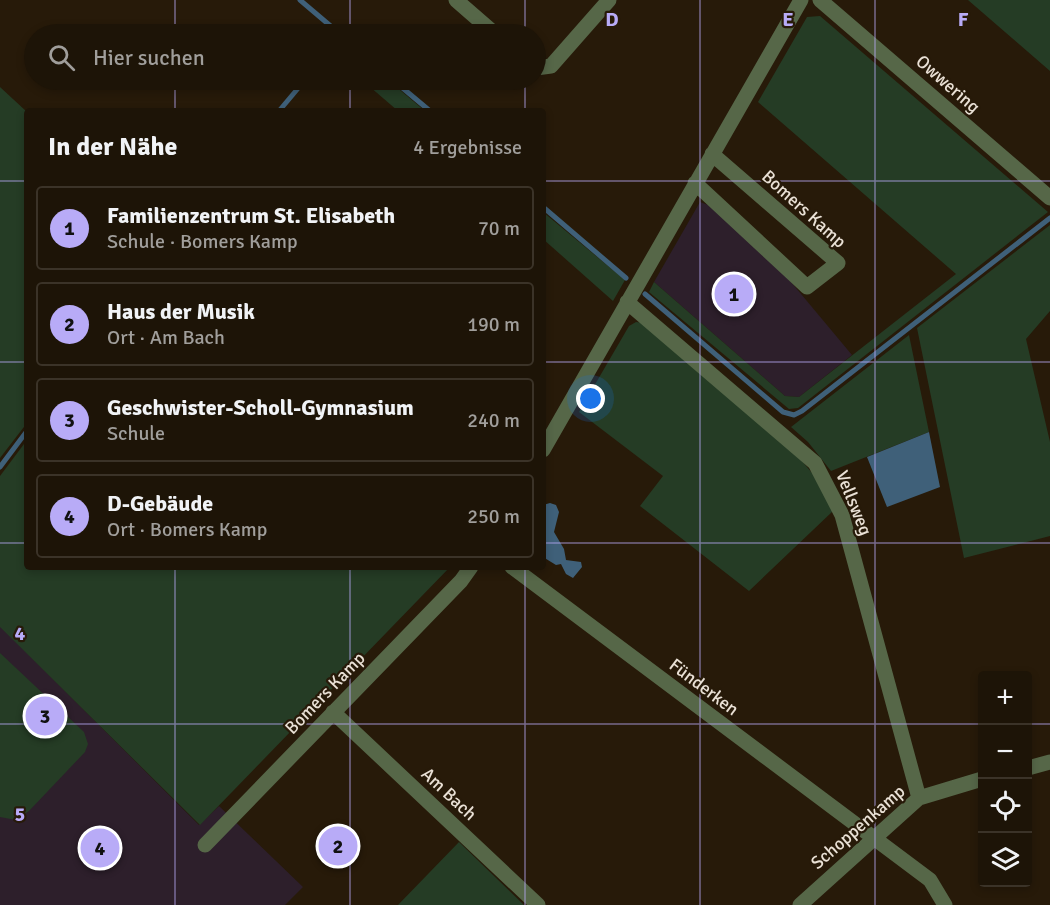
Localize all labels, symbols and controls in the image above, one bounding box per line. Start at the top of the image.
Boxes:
text: D [605,7,619,32]
text: E [782,7,794,32]
text: F [958,7,969,32]
search box [24,24,546,90]
icon: search [45,41,78,74]
text: Hier suchen [93,44,205,71]
street label: Owwering [911,50,985,118]
text: In der Nähe [48,131,178,163]
text: 4 Ergebnisse [413,135,522,160]
street label: Bomers Kamp [757,165,851,253]
text: Familienzentrum St. Elisabeth [107,202,395,229]
text: 1 [64,216,75,241]
text: 70 m [478,216,520,241]
text: Schule · Bomers Kamp [107,229,298,254]
pin: 1 [714,272,754,316]
text: Haus der Musik [107,298,255,325]
text: 2 [64,312,75,337]
text: 190 m [467,312,520,337]
text: Ort · Am Bach [107,325,225,350]
your location [576,384,605,413]
text: Geschwister-Scholl-Gymnasium [107,394,414,421]
text: 3 [64,408,75,433]
text: 240 m [467,408,520,433]
text: Schule [107,421,165,446]
street label: Vellsweg [831,467,877,539]
text: D-Gebäude [107,490,213,517]
text: 4 [64,504,75,529]
text: 250 m [467,504,520,529]
text: Ort · Bomers Kamp [107,517,267,542]
text: 4 [15,621,26,646]
street label: Bomers Kamp [280,647,370,739]
street label: Fünderken [665,654,743,720]
map controls [978,671,1032,887]
button: + [978,671,1032,725]
pin: 3 [26,694,64,738]
button: − [978,725,1032,779]
street label: Am Bach [417,763,481,825]
button: locate [978,779,1032,833]
street label: Schoppenkamp [806,780,910,874]
text: 5 [15,802,25,827]
pin: 2 [318,824,358,868]
pin: 4 [80,826,120,870]
button: layers [978,833,1032,887]

